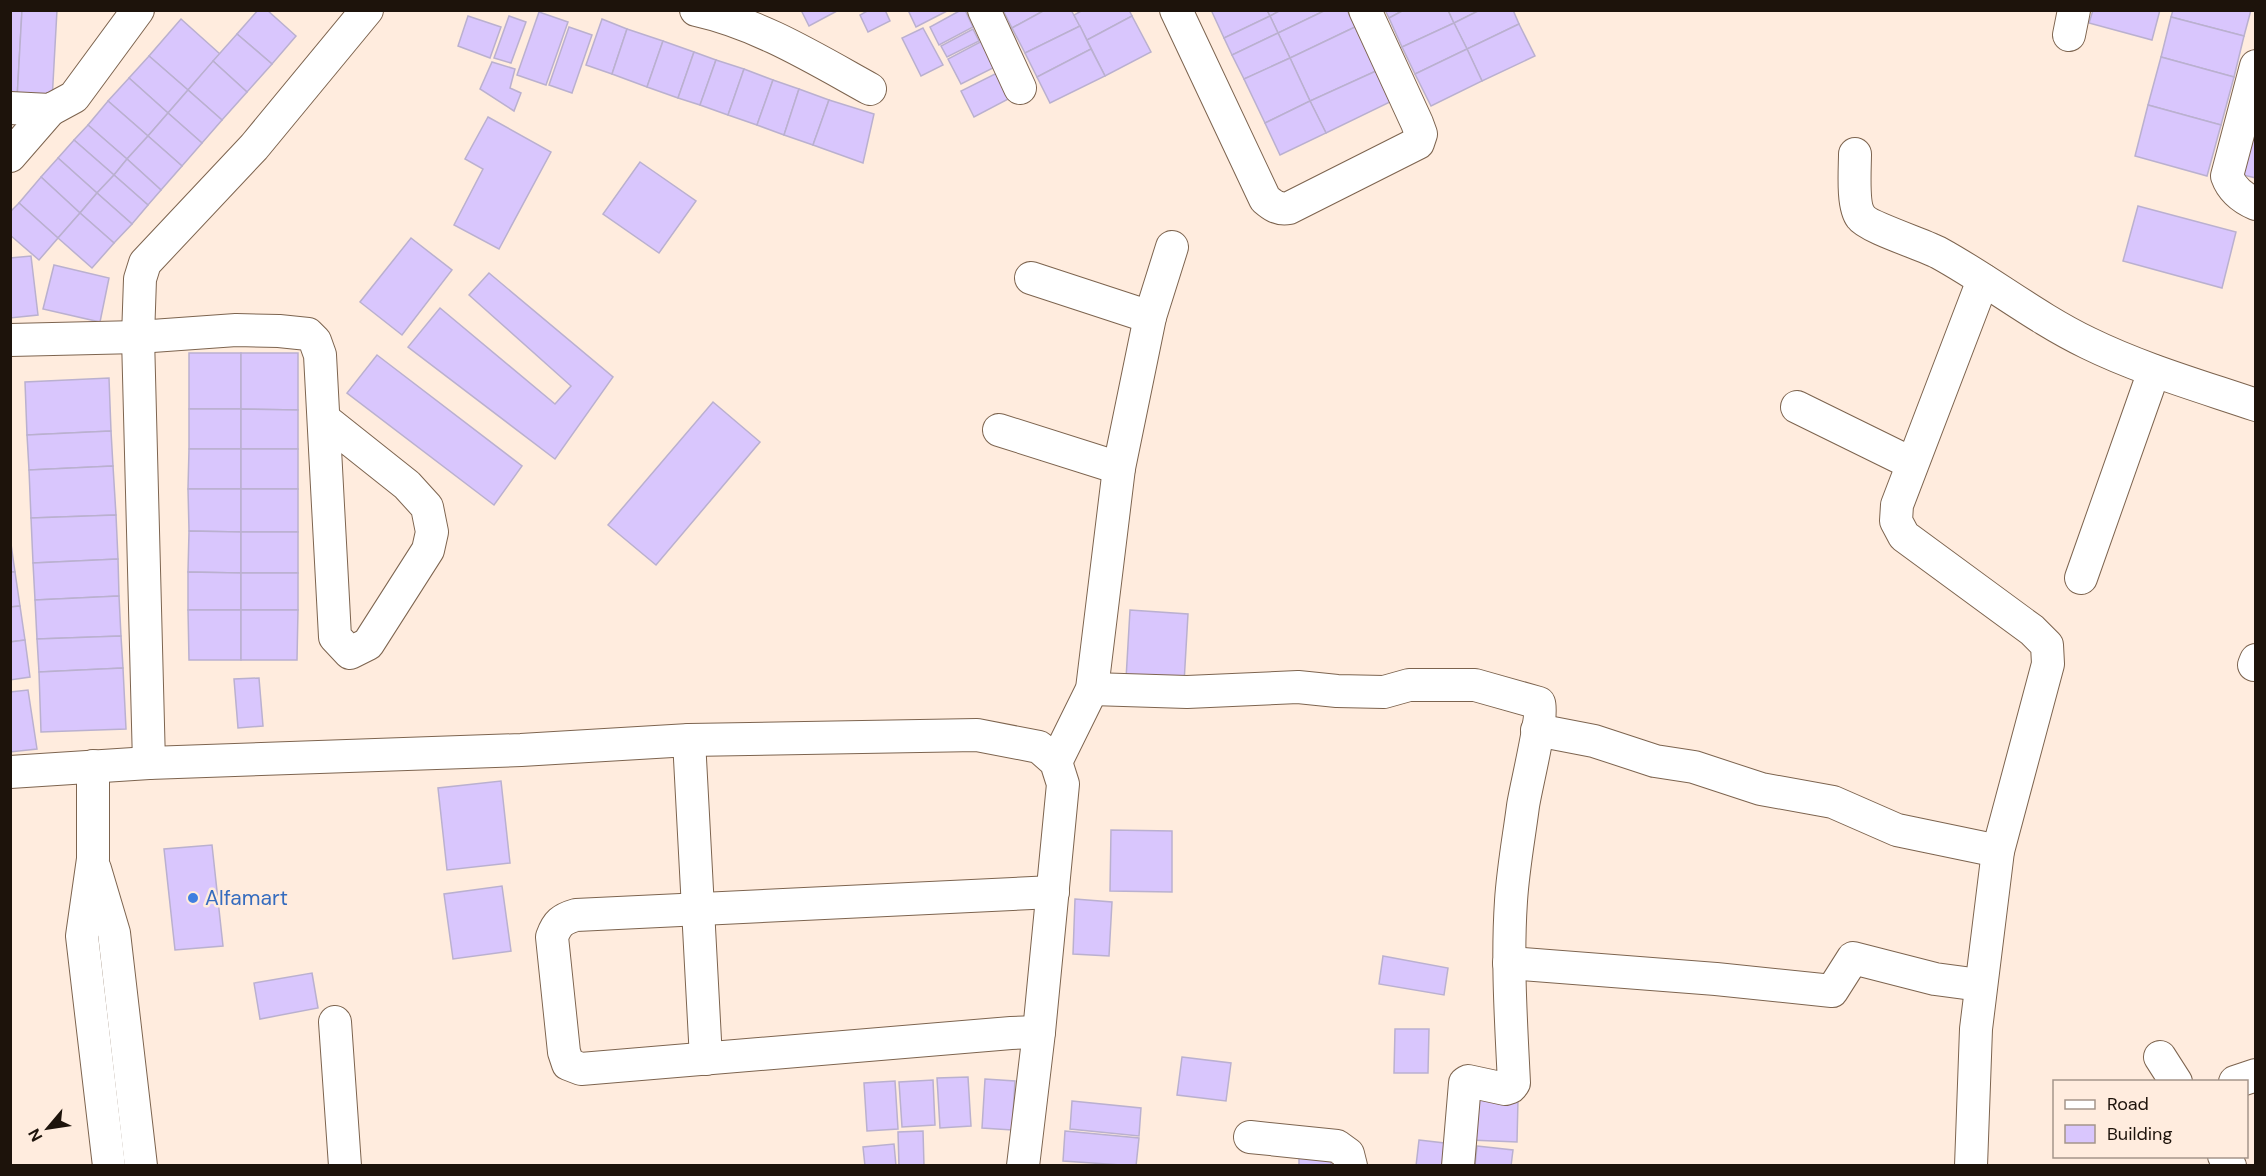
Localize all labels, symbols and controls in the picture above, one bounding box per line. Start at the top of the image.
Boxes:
place label: Alfamart [205,884,288,912]
marker: Alfamart [186,891,200,905]
legend [2053,1080,2248,1158]
text: Road [2107,1092,2149,1116]
north arrow [18,1098,78,1158]
text: Building [2107,1122,2172,1146]
text: N [23,1125,47,1145]

